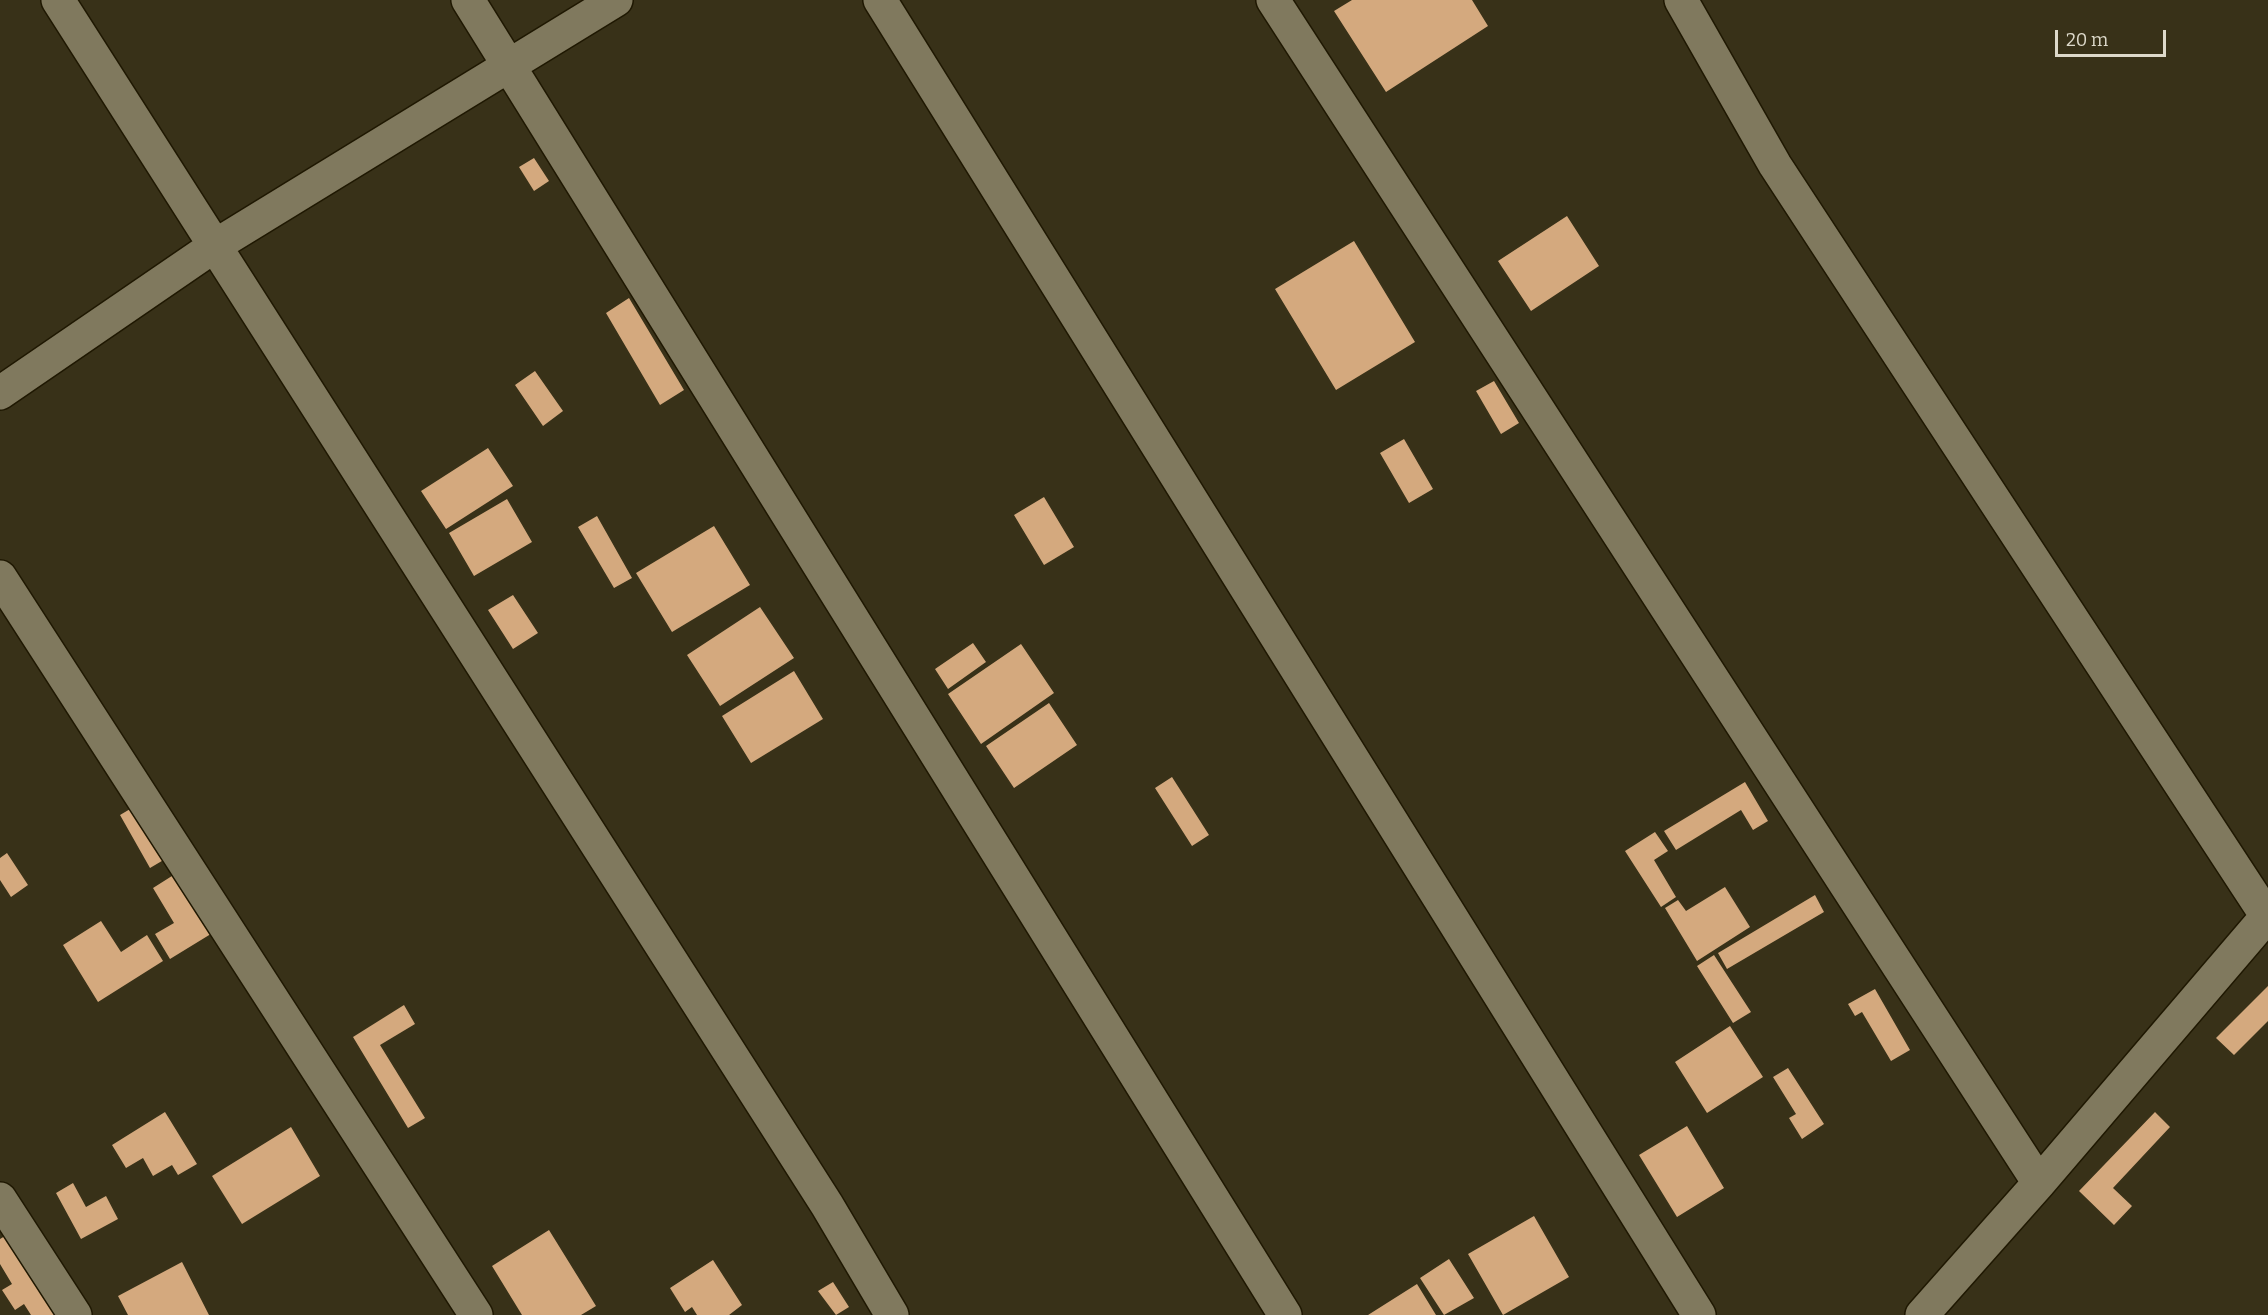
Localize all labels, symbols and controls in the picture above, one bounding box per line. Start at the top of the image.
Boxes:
scale bar [2058,18,2169,56]
text: 20 m [2066,29,2108,51]

